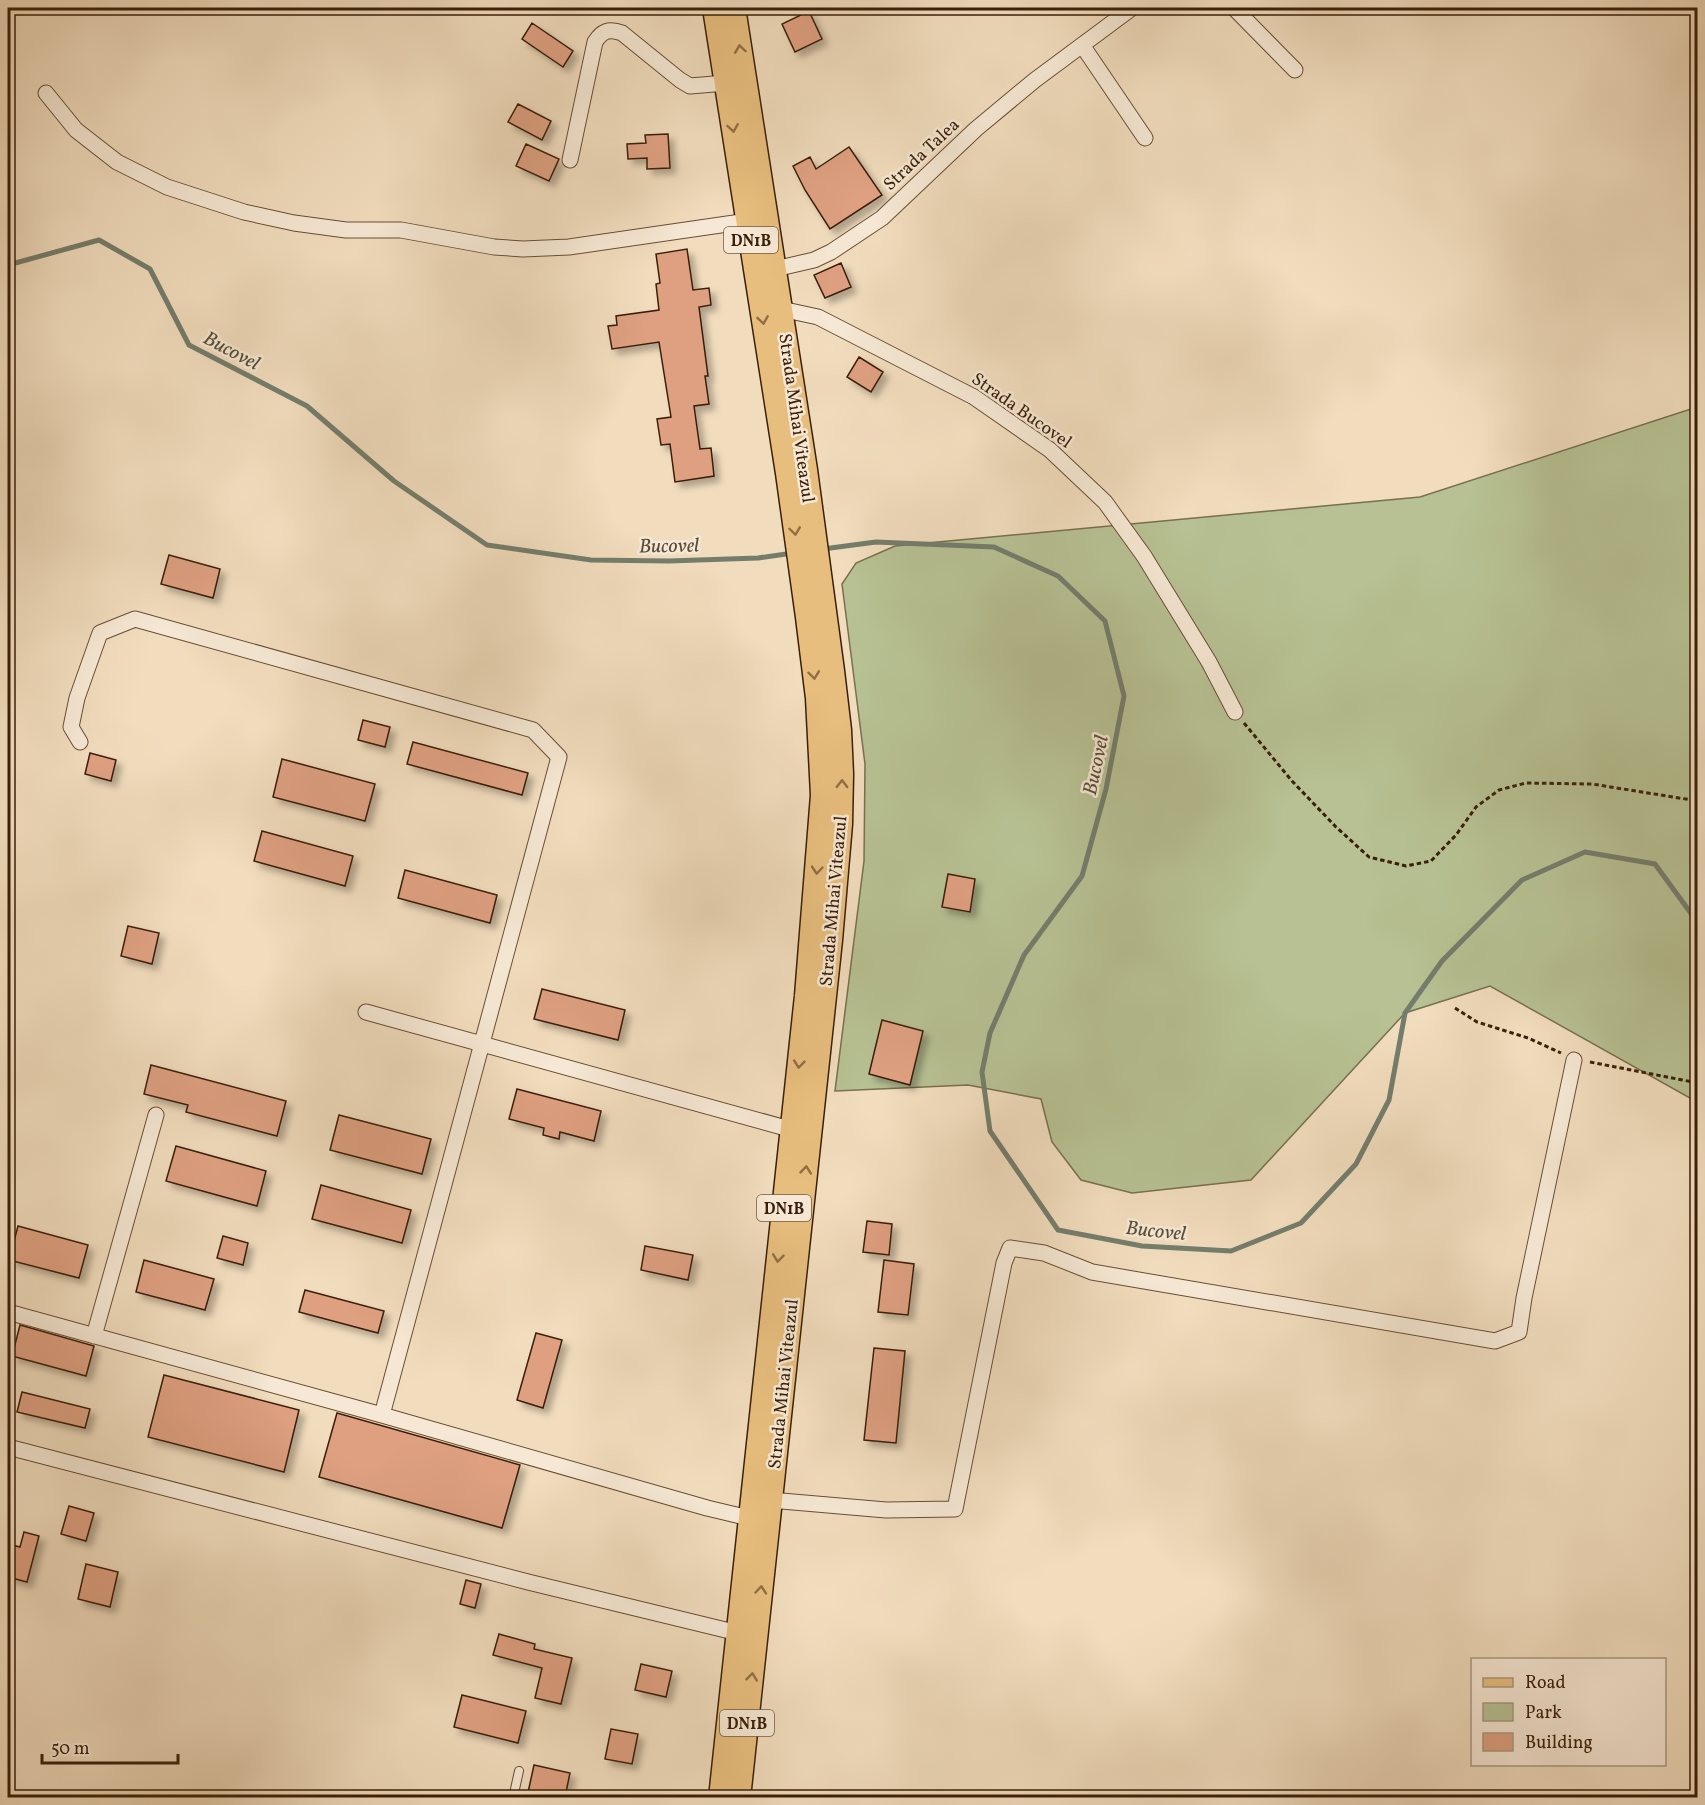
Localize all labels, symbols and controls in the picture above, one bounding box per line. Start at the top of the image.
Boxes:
one-way arrow [735,44,747,54]
street label: Strada Talea [878,113,966,197]
one-way arrow [726,122,739,132]
road number: DN1B [724,227,778,253]
one-way arrow [757,316,769,325]
water label: Bucovel [198,325,264,378]
street label: Strada Mihai Viteazul [771,332,820,505]
street label: Strada Bucovel [966,367,1076,455]
one-way arrow [789,526,801,535]
water label: Bucovel [639,532,699,562]
one-way arrow [807,671,820,680]
water label: Bucovel [1077,733,1117,798]
one-way arrow [835,779,848,788]
street label: Strada Mihai Viteazul [815,815,854,987]
one-way arrow [811,865,824,874]
one-way arrow [793,1059,806,1068]
one-way arrow [799,1166,811,1175]
road number: DN1B [757,1195,811,1221]
water label: Bucovel [1124,1215,1187,1249]
one-way arrow [772,1253,785,1262]
street label: Strada Mihai Viteazul [763,1298,806,1470]
one-way arrow [754,1586,767,1595]
legend [1471,1658,1666,1766]
text: Road [1525,1671,1566,1696]
one-way arrow [745,1672,758,1681]
text: Park [1525,1701,1562,1726]
road number: DN1B [720,1710,774,1736]
scale bar [42,1727,178,1765]
text: Building [1525,1731,1593,1756]
text: 50 m [51,1737,90,1762]

